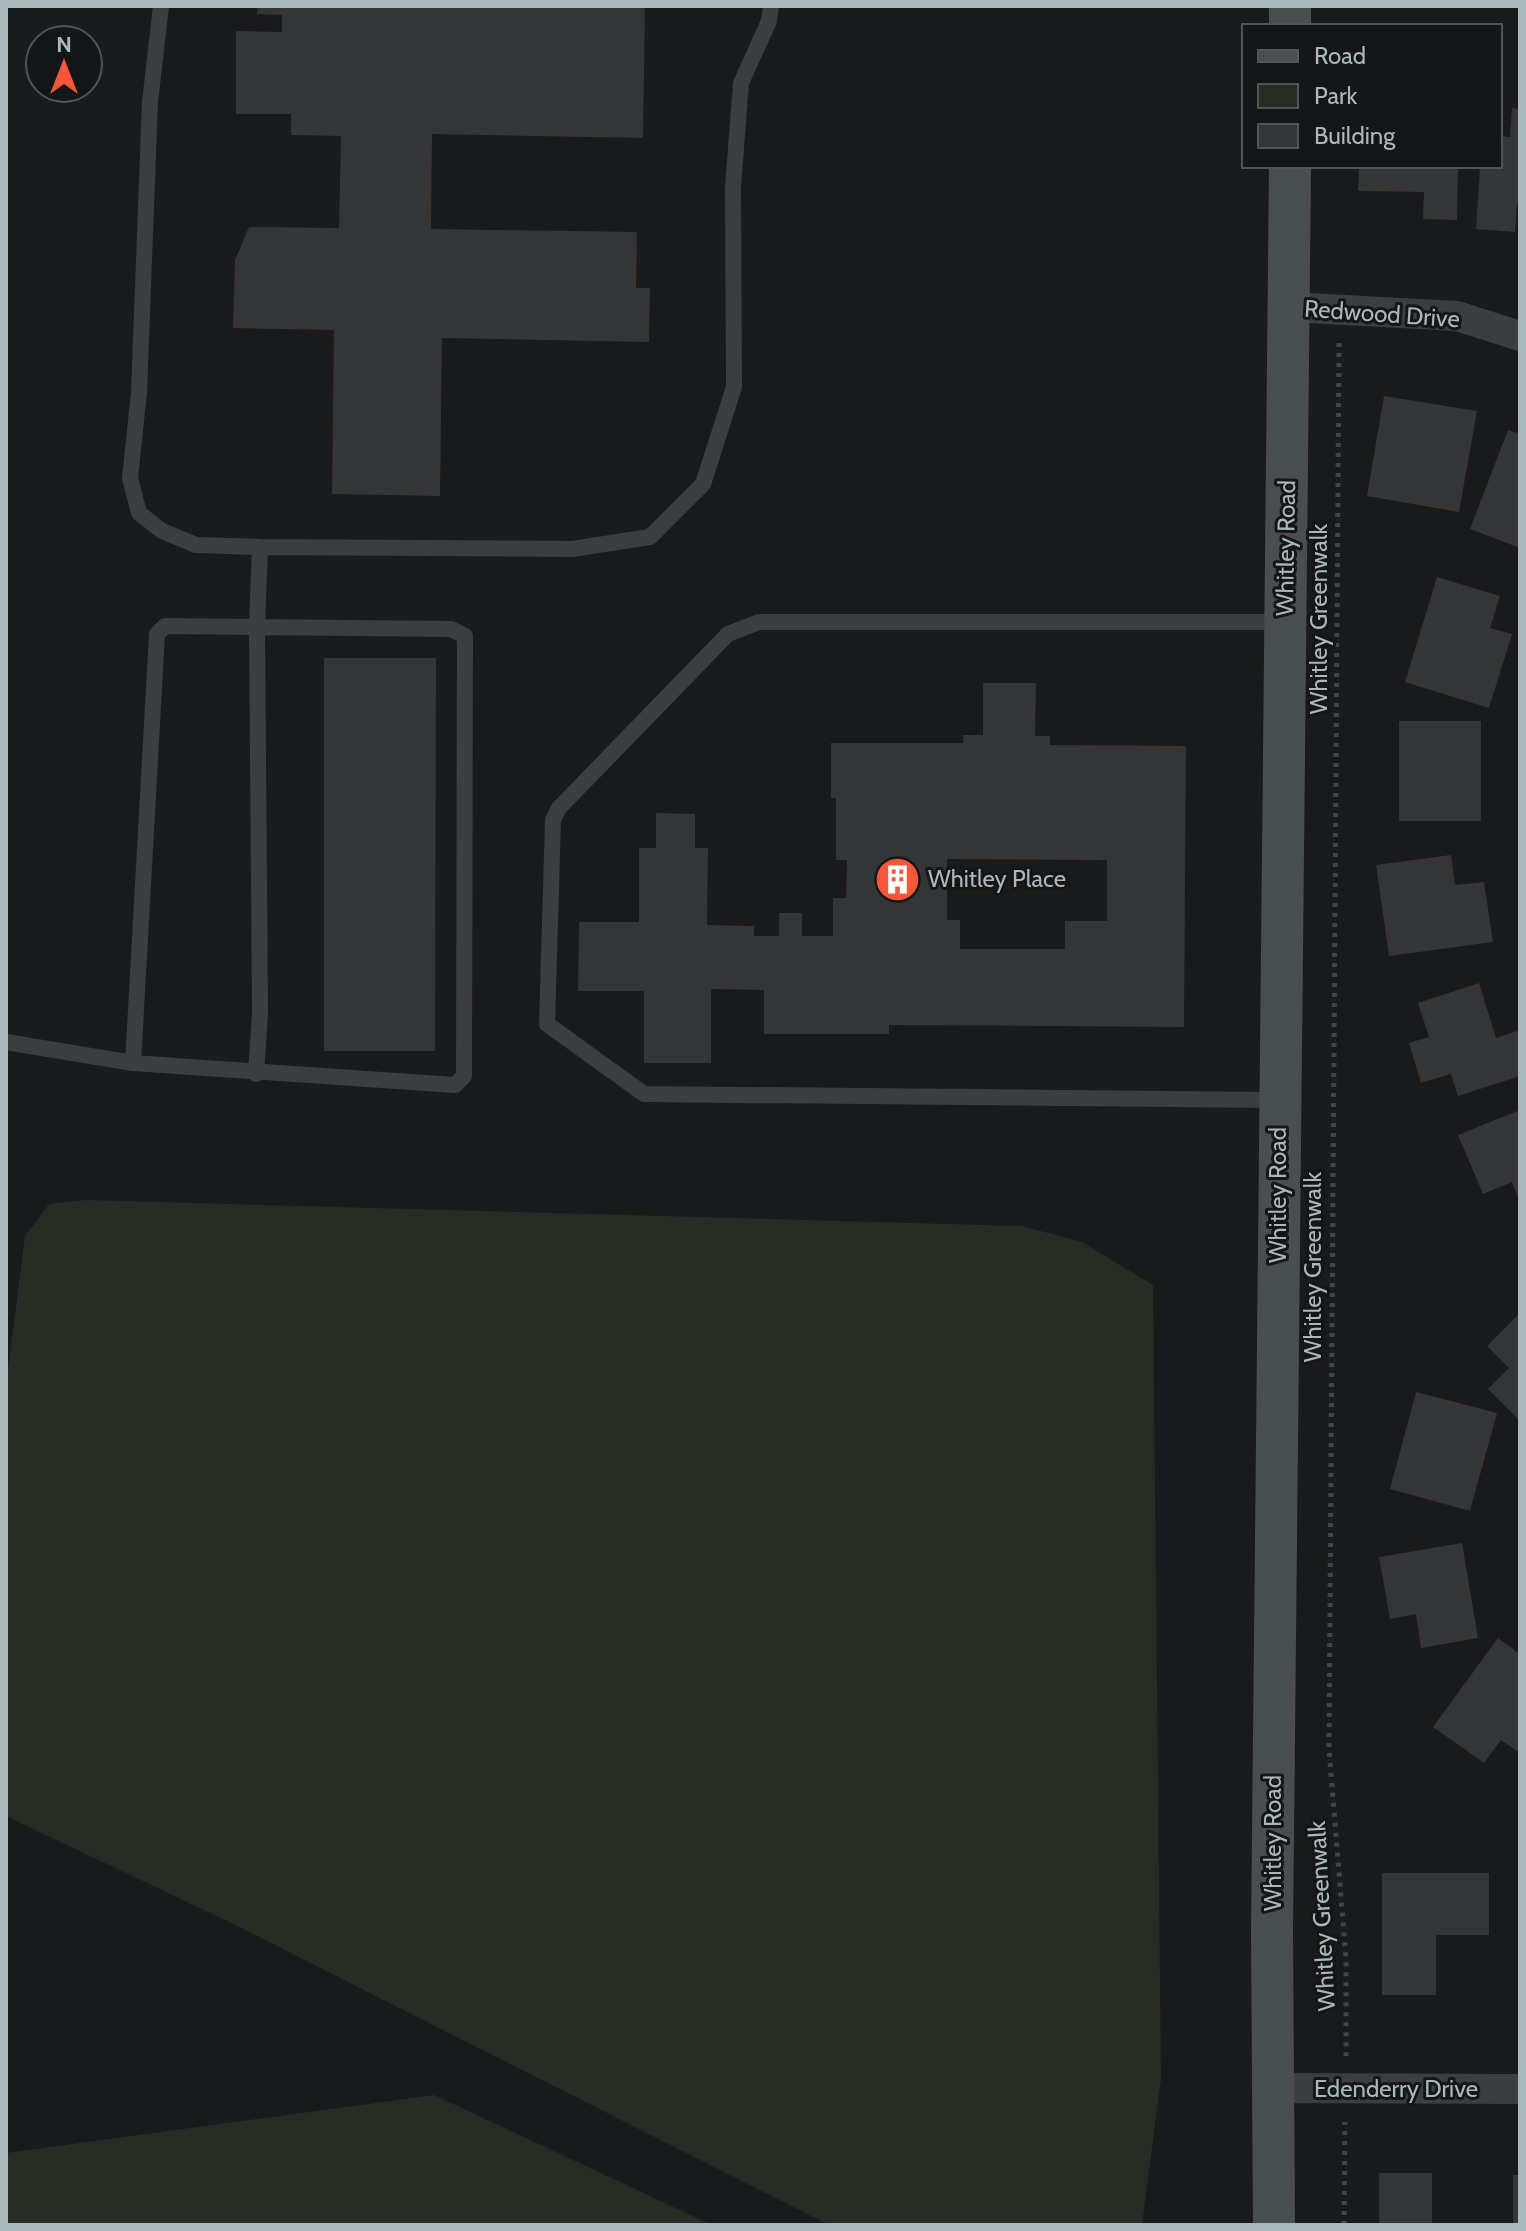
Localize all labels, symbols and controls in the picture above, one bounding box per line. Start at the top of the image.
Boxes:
north arrow [24,24,104,104]
legend [1242,24,1502,168]
text: N [56,31,72,58]
text: Road [1314,41,1366,70]
text: Park [1314,81,1357,110]
text: Building [1314,121,1396,150]
street label: Redwood Drive [1303,294,1461,333]
street label: Whitley Road [1270,480,1301,616]
street label: Whitley Greenwalk [1304,524,1333,714]
building icon: Whitley Place [873,855,921,903]
place label: Whitley Place [928,864,1066,893]
street label: Whitley Road [1263,1127,1292,1263]
street label: Whitley Greenwalk [1298,1172,1327,1362]
street label: Whitley Road [1258,1775,1287,1911]
street label: Whitley Greenwalk [1302,1820,1341,2012]
street label: Edenderry Drive [1314,2074,1478,2103]

